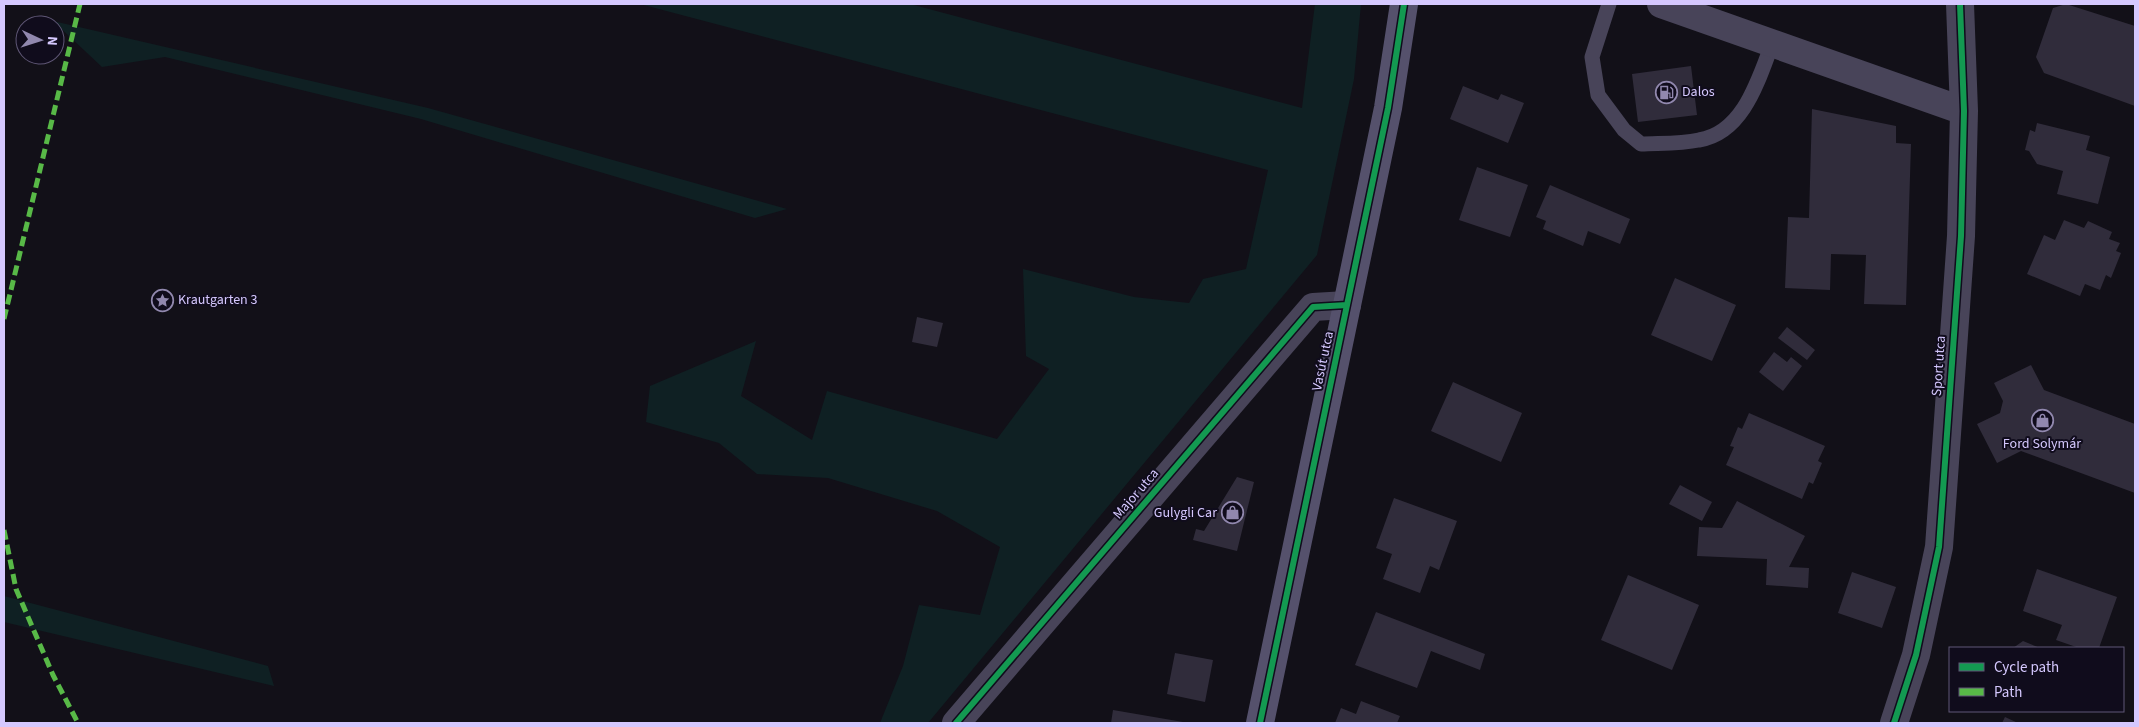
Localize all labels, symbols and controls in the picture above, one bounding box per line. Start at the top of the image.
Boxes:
north arrow [15,15,65,65]
text: N [42,35,62,46]
fuel station icon: Dalos [1654,80,1678,104]
place label: Dalos [1682,82,1715,102]
place icon: Krautgarten 3 [150,288,174,312]
place label: Krautgarten 3 [178,290,258,310]
street label: Vasút utca [1307,329,1339,393]
street label: Sport utca [1927,335,1951,397]
shop icon: Ford Solymár [2030,409,2054,433]
place label: Ford Solymár [2003,434,2081,454]
street label: Major utca [1108,464,1164,524]
shop icon: Gulygli Car [1221,501,1245,525]
place label: Gulygli Car [1154,503,1217,523]
legend [1949,647,2124,712]
text: Cycle path [1994,657,2059,678]
text: Path [1994,682,2022,703]

